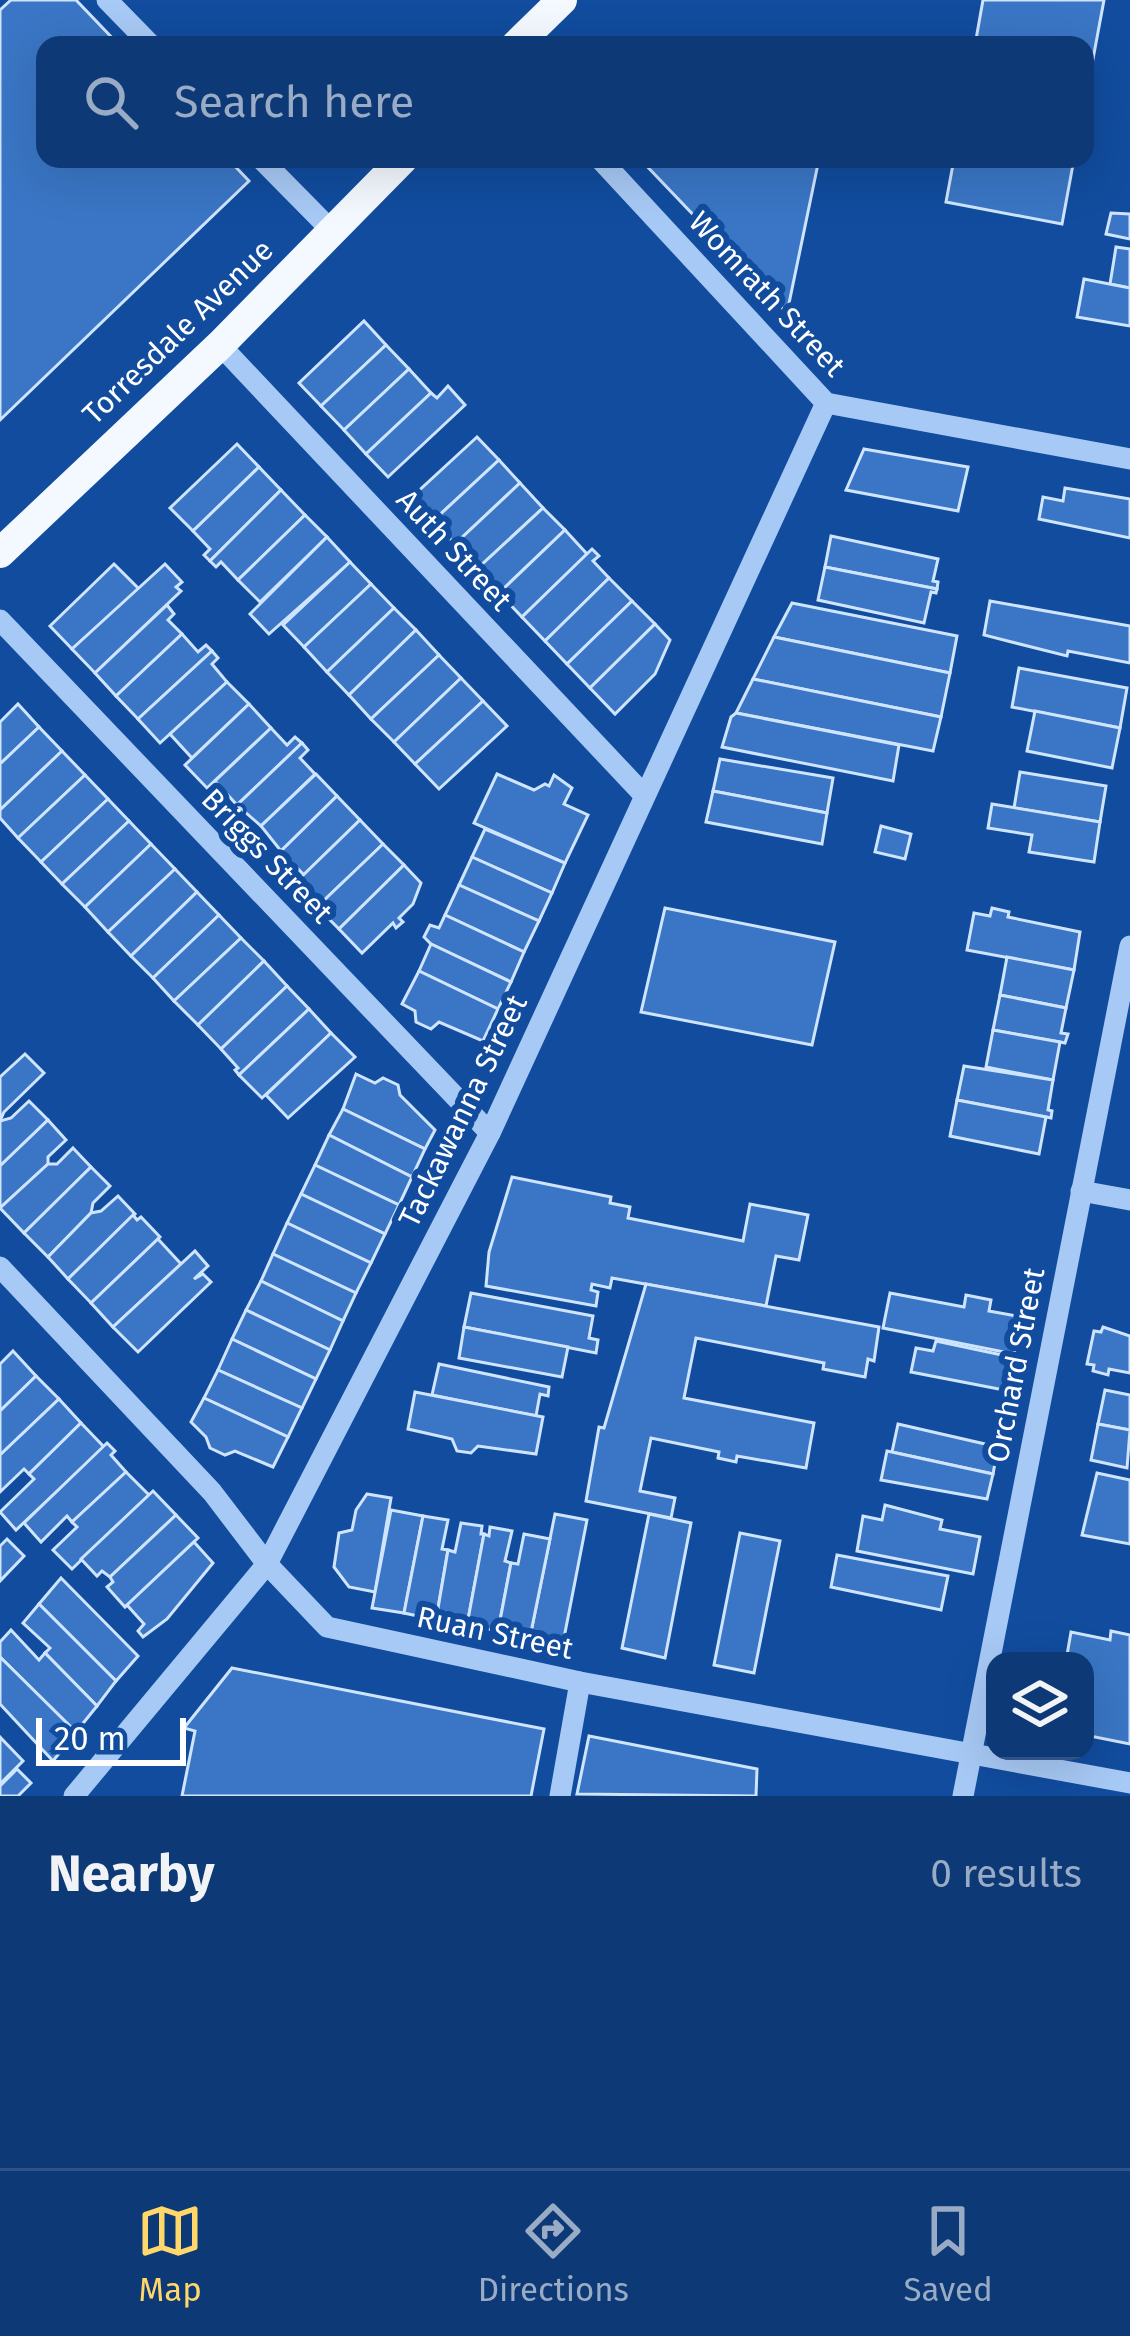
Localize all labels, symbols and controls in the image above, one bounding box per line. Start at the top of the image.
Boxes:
search box [36,36,1094,168]
icon: search [78,69,144,135]
text: Search here [174,75,414,129]
street label: Womrath Street [681,204,853,384]
street label: Torresdale Avenue [75,232,281,432]
street label: Auth Street [389,482,519,618]
street label: Briggs Street [194,781,340,931]
street label: Tackawanna Street [391,989,535,1233]
street label: Orchard Street [979,1264,1053,1465]
street label: Ruan Street [414,1599,577,1667]
map controls [986,1652,1094,1760]
button: layers [986,1652,1094,1760]
scale bar [36,1712,186,1765]
text: 20 m [54,1719,126,1759]
text: Nearby [48,1843,214,1905]
text: 0 results [930,1851,1082,1897]
tab: Map [137,2198,203,2310]
tab: Directions [478,2198,629,2310]
tab: Saved [903,2198,993,2310]

